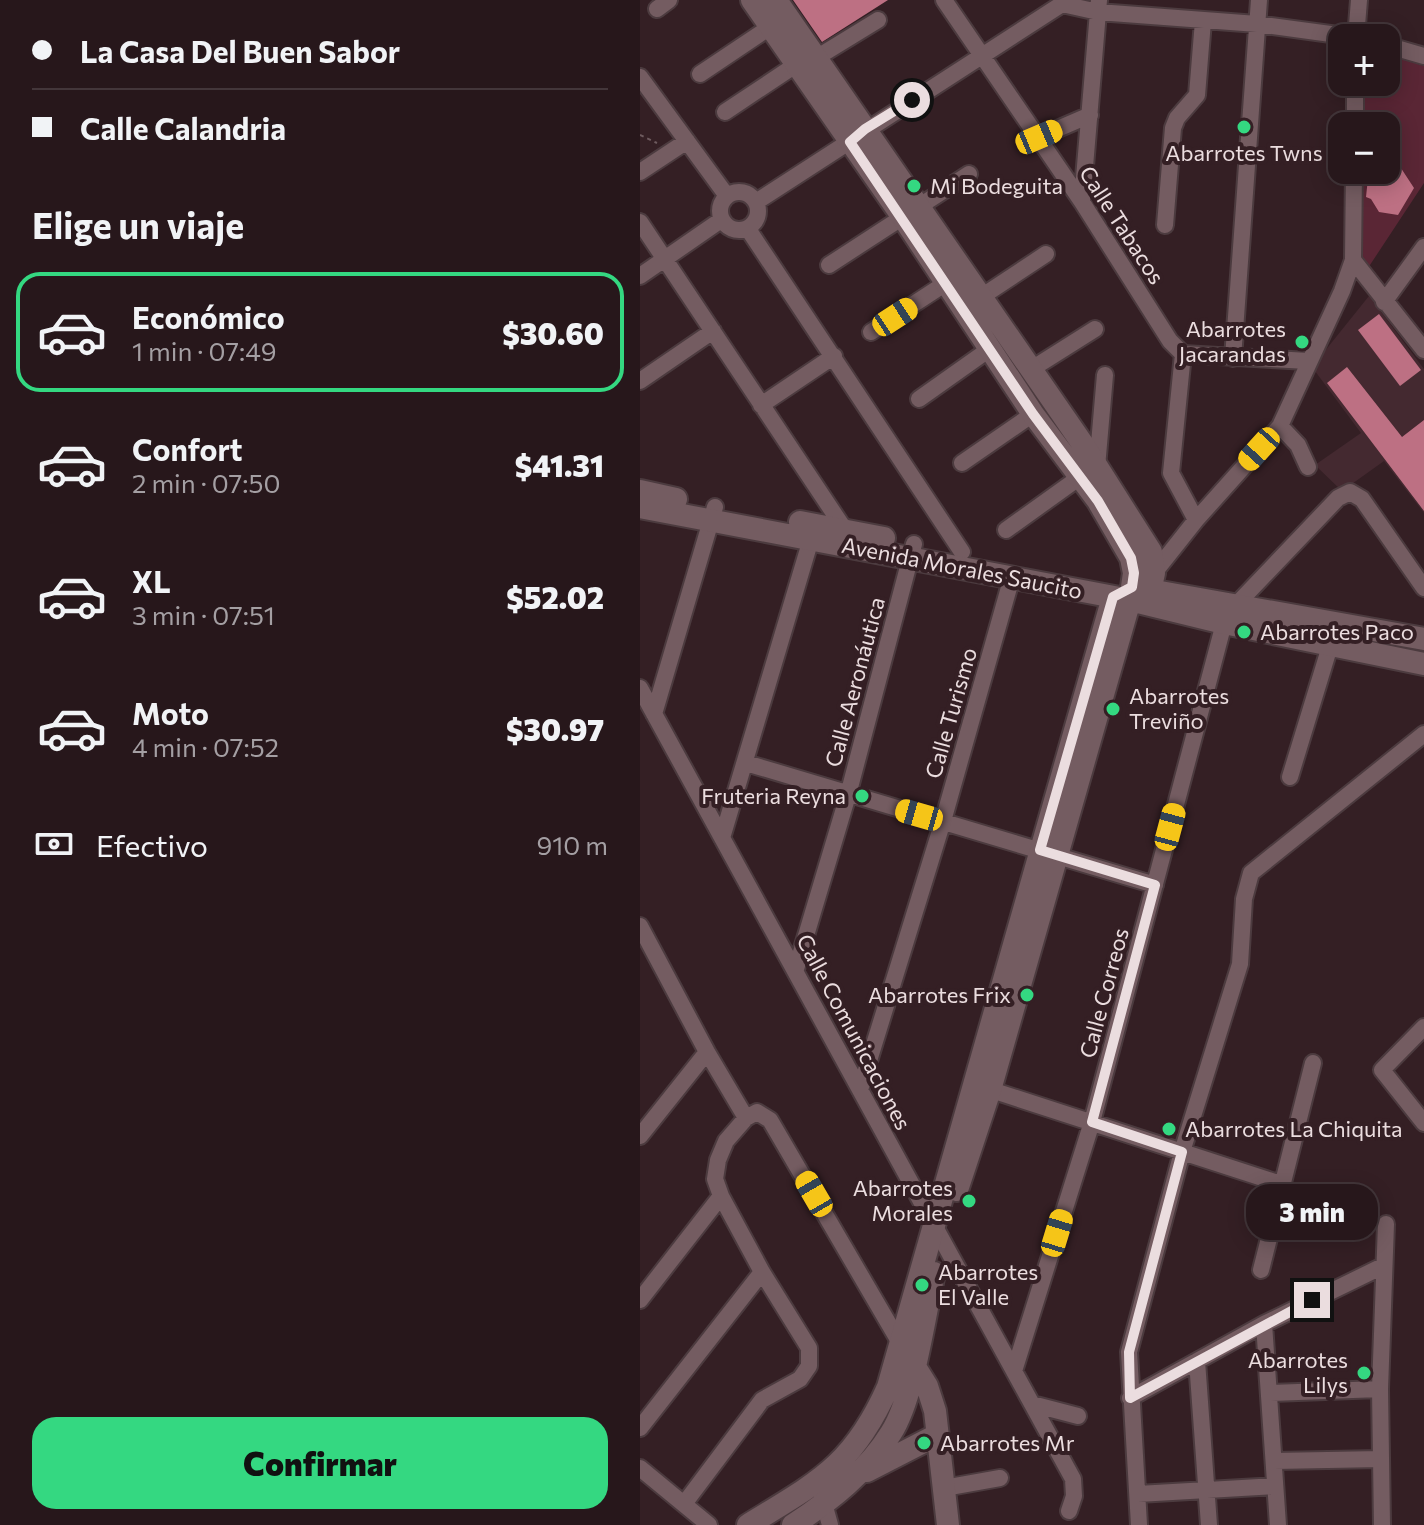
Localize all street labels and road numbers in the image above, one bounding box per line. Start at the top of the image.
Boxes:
street label: Calle Tabacos [1074,161,1171,289]
street label: Avenida Morales Saucito [840,531,1085,604]
street label: Calle Aeronáutica [819,594,890,770]
street label: Calle Turismo [919,644,982,781]
street label: Calle Correos [1073,925,1134,1061]
street label: Calle Comunicaciones [791,929,917,1134]

